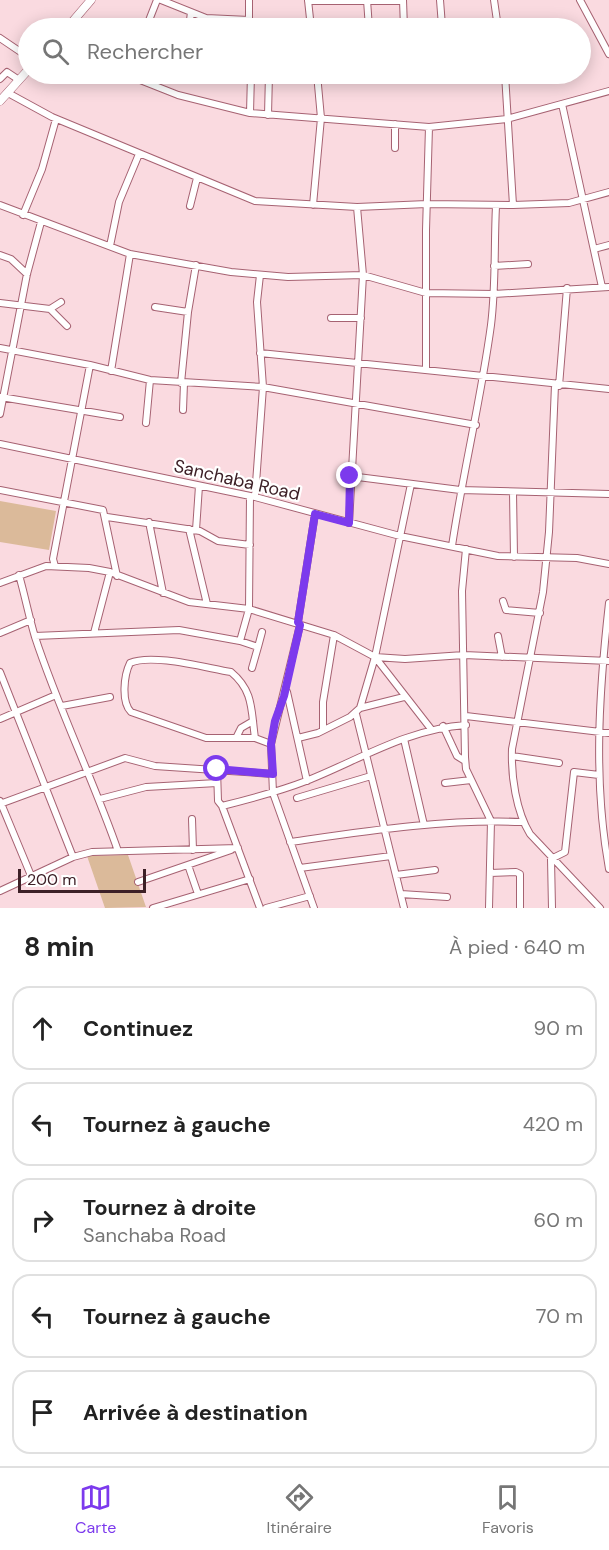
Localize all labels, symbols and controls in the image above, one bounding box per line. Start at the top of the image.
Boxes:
search box [18,18,591,84]
icon: search [39,35,72,68]
text: Rechercher [87,37,203,66]
street label: Sanchaba Road [172,454,302,506]
route end [336,462,362,488]
route start [203,755,229,781]
scale bar [18,866,146,893]
text: 200 m [27,869,76,890]
text: 8 min [24,930,94,964]
text: À pied · 640 m [449,934,585,960]
icon: ahead [26,1012,59,1045]
text: Continuez [83,1014,193,1043]
text: 90 m [534,1015,583,1041]
icon: left [26,1108,59,1141]
text: Tournez à gauche [83,1110,271,1139]
text: 420 m [523,1111,583,1137]
text: Tournez à droite [83,1193,256,1222]
icon: right [26,1204,59,1237]
text: 60 m [534,1207,583,1233]
text: Sanchaba Road [83,1222,226,1248]
icon: left [26,1300,59,1333]
text: Tournez à gauche [83,1302,271,1331]
text: 70 m [536,1303,583,1329]
icon: arrive [26,1396,59,1429]
text: Arrivée à destination [83,1398,308,1427]
tab: Carte [75,1481,116,1538]
tab: Itinéraire [267,1481,332,1538]
tab: Favoris [482,1481,534,1538]

